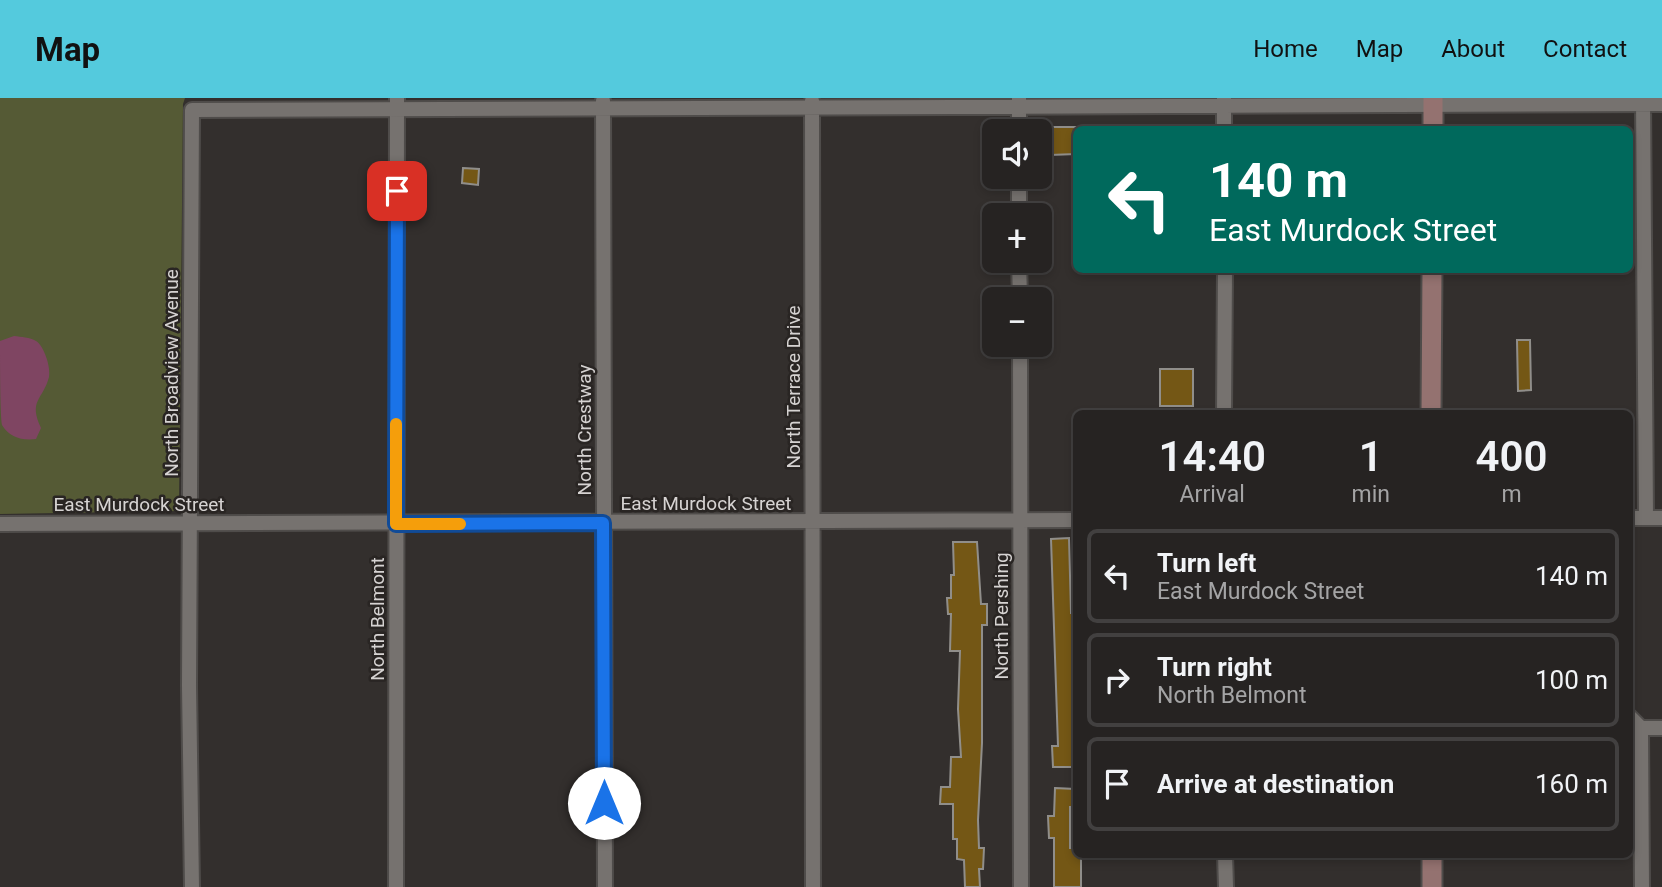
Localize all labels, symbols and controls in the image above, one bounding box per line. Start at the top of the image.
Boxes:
text: Map [35,30,100,69]
text: Home [1253,35,1318,63]
text: Map [1356,35,1403,63]
text: About [1441,35,1505,63]
text: Contact [1543,35,1627,63]
map controls [982,119,1052,357]
button: sound [982,119,1052,189]
text: 140 m [1209,152,1348,209]
icon: left [1094,154,1185,245]
pin [367,161,427,221]
icon: arrive [378,172,416,210]
button: + [982,203,1052,273]
text: East Murdock Street [1209,211,1497,249]
street label: North Broadview Avenue [160,269,183,477]
button: − [982,287,1052,357]
street label: North Terrace Drive [782,305,805,469]
street label: North Crestway [573,365,596,495]
text: 14:40 [1159,432,1266,481]
text: 1 [1359,432,1383,481]
text: 400 [1475,432,1547,481]
text: Arrival [1180,481,1245,508]
text: min [1351,481,1390,508]
text: m [1501,481,1522,508]
street label: East Murdock Street [620,492,792,515]
street label: East Murdock Street [53,493,225,516]
text: Turn left [1157,548,1256,578]
street label: North Pershing [990,552,1013,680]
street label: North Belmont [366,557,389,681]
icon: left [1098,557,1136,595]
text: 140 m [1535,561,1608,591]
text: East Murdock Street [1157,578,1364,605]
text: Turn right [1157,652,1272,682]
icon: right [1098,661,1136,699]
text: 100 m [1535,665,1608,695]
text: North Belmont [1157,682,1306,709]
icon: arrive [1098,765,1136,803]
position arrow [567,766,641,840]
text: Arrive at destination [1157,769,1394,799]
text: 160 m [1535,769,1608,799]

